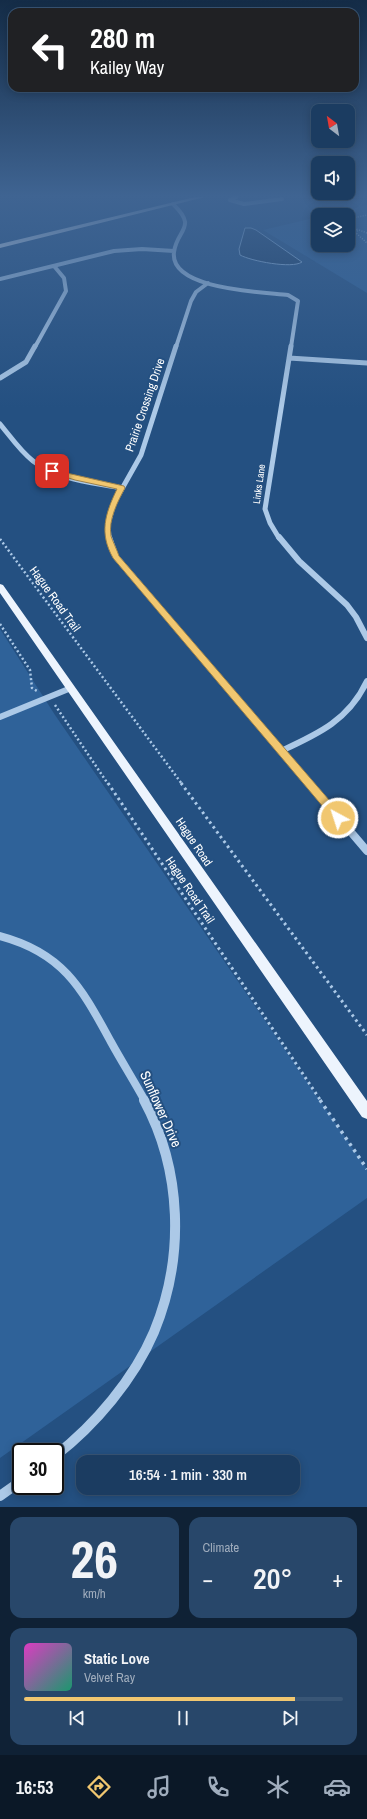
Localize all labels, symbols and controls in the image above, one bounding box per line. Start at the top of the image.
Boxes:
text: 280 m [90,19,155,57]
icon: left [24,24,76,76]
text: Kailey Way [90,55,164,80]
north arrow [311,104,355,148]
map controls [311,104,355,252]
button: sound [311,156,355,200]
button: layers [311,208,355,252]
street label: Prairie Crossing Drive [122,356,168,454]
pin [35,454,69,488]
icon: arrive [41,460,63,482]
street label: Links Lane [250,463,268,505]
street label: Hague Road Trail [26,563,84,635]
position arrow [317,797,359,839]
street label: Hague Road [172,815,216,869]
street label: Hague Road Trail [162,854,218,926]
street label: Sunflower Drive [136,1068,186,1150]
speed limit sign: 30 [12,1443,64,1495]
text: 16:54 · 1 min · 330 m [129,1464,247,1485]
text: 26 [71,1524,118,1594]
text: Climate [203,1539,239,1556]
text: 20° [253,1558,292,1598]
text: − [203,1564,213,1594]
text: + [332,1564,343,1594]
text: km/h [83,1585,106,1602]
text: Static Love [84,1648,150,1669]
text: Velvet Ray [84,1669,135,1686]
icon: previous [66,1707,88,1729]
icon: pause [172,1707,194,1729]
icon: next [279,1707,301,1729]
icon: directions [85,1773,113,1801]
icon: music [145,1773,173,1801]
icon: phone [204,1773,232,1801]
icon: climate [264,1773,292,1801]
icon: car [323,1773,351,1801]
text: 16:53 [16,1775,54,1800]

